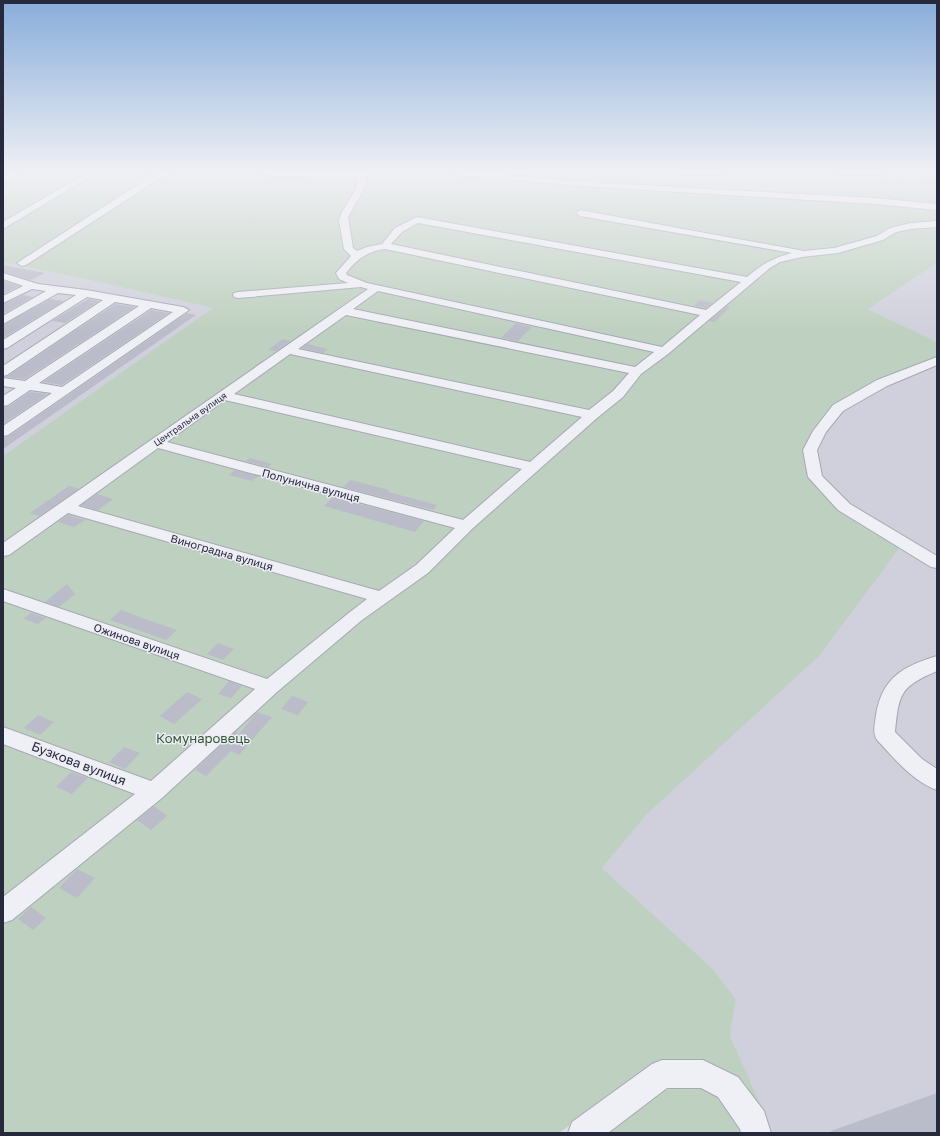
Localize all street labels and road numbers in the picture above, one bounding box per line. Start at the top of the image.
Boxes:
street label: Центральна вулиця [151,390,229,448]
street label: Полунична вулиця [261,466,361,504]
street label: Виноградна вулиця [169,531,275,573]
street label: Ожинова вулиця [92,620,182,662]
street label: Бузкова вулиця [29,738,129,788]

